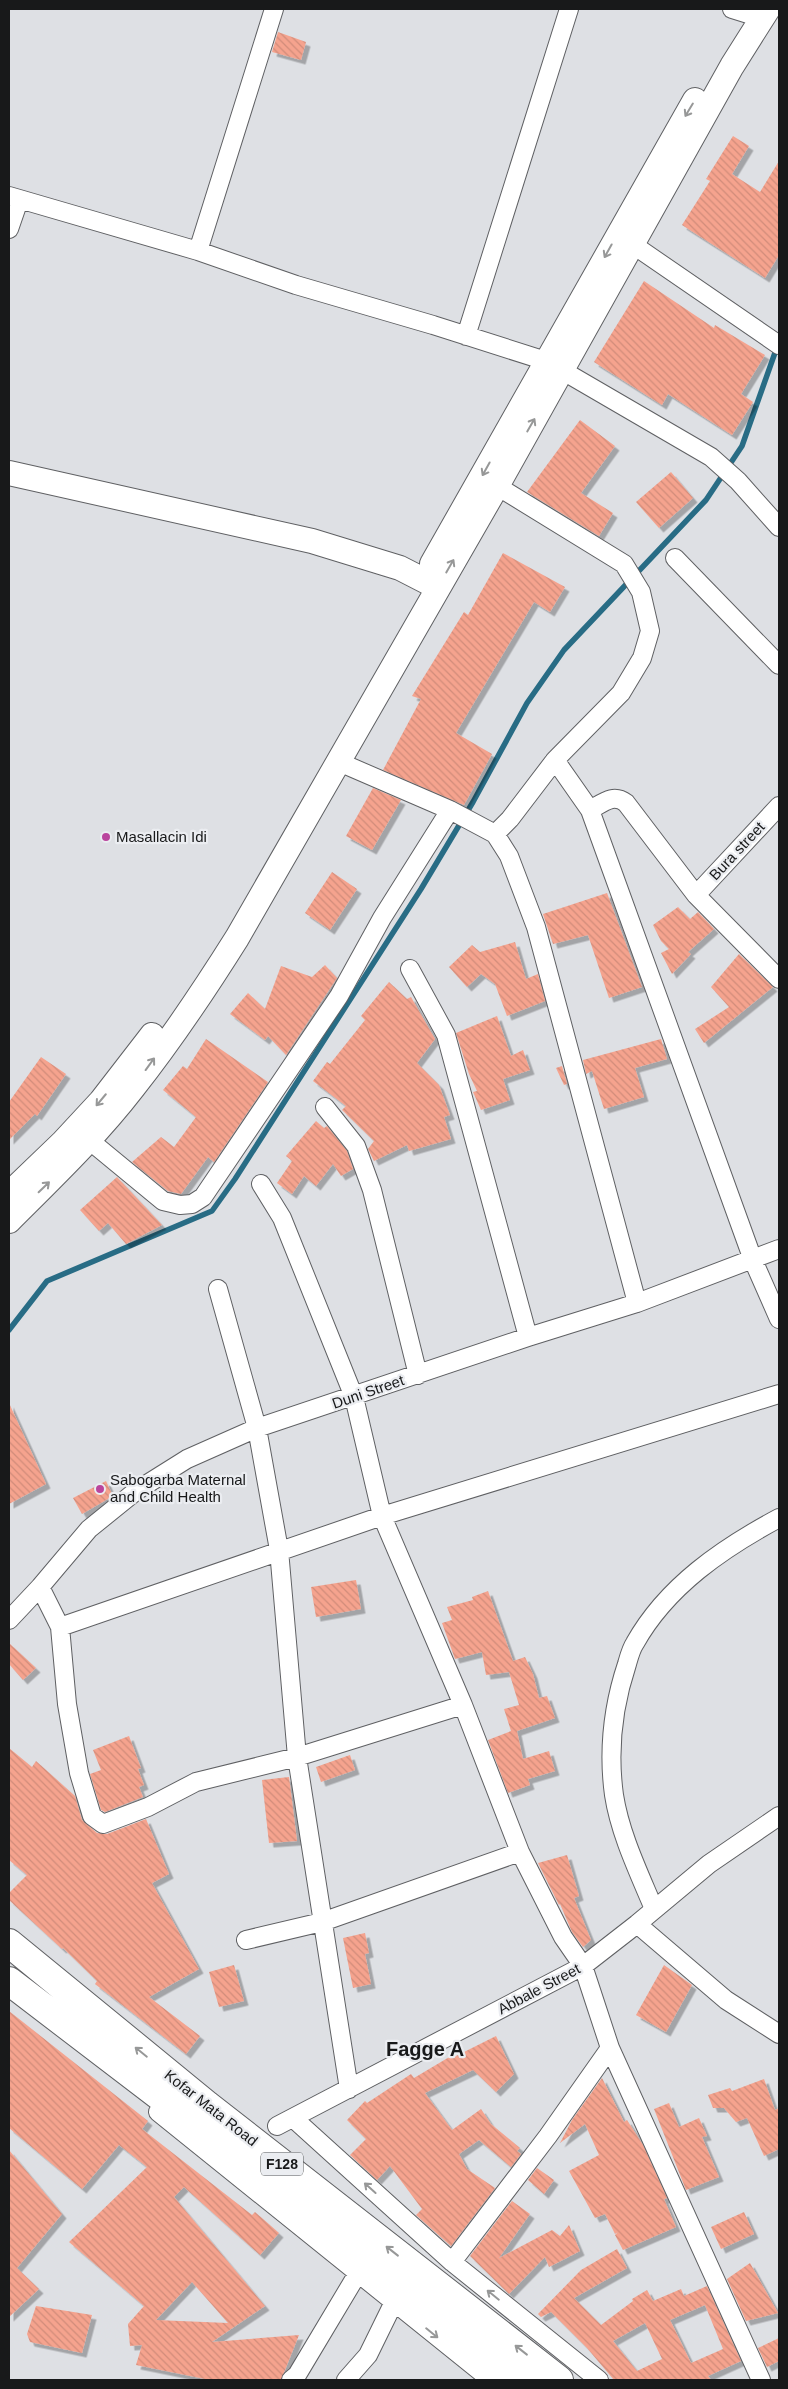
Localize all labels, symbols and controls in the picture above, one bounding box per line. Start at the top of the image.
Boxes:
one-way arrow [683,102,693,116]
one-way arrow [603,243,612,258]
one-way arrow [527,418,537,433]
one-way arrow [480,461,490,476]
one-way arrow [445,558,455,573]
street label: Bura street [705,817,768,883]
place label: Masallacin Idi [116,828,207,845]
marker: Masallacin Idi [100,831,112,843]
one-way arrow [145,1058,155,1072]
one-way arrow [96,1093,107,1106]
one-way arrow [37,1181,50,1193]
street label: Duni Street [330,1371,407,1412]
place label: Sabogarba Maternal and Child Health [110,1471,246,1505]
marker: Sabogarba Maternal and Child Health [94,1483,106,1495]
street label: Abbale Street [495,1959,584,2017]
district label: Fagge A [386,2038,464,2060]
one-way arrow [135,2047,148,2058]
street label: Kofar Mata Road [161,2066,261,2149]
road number: F128 [261,2152,303,2176]
one-way arrow [364,2182,377,2194]
one-way arrow [386,2245,399,2256]
one-way arrow [487,2289,500,2300]
one-way arrow [425,2327,438,2338]
one-way arrow [514,2345,527,2356]

